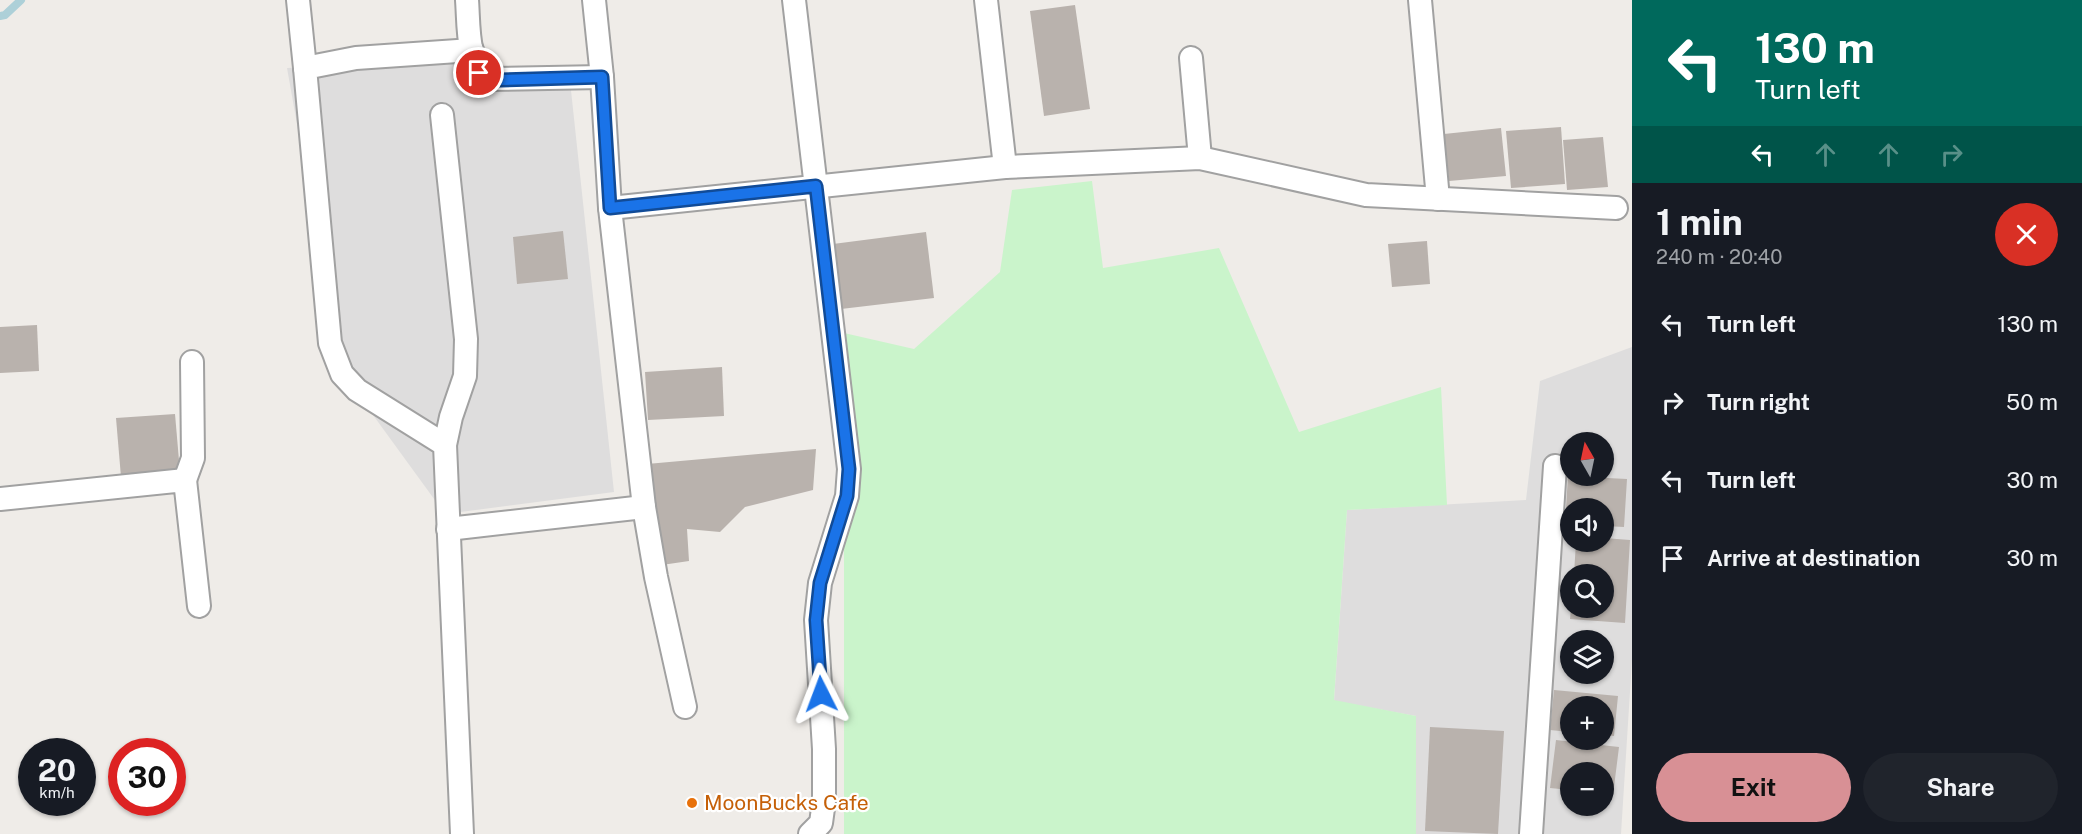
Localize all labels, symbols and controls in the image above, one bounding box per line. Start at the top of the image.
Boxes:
text: 130 m [1755,23,1875,72]
icon: left [1656,24,1734,102]
pin [453,47,504,98]
icon: arrive [462,56,495,89]
text: Turn left [1755,73,1861,105]
icon: left [1746,138,1779,171]
icon: ahead [1809,138,1842,171]
icon: ahead [1872,138,1905,171]
icon: right [1935,138,1968,171]
text: 1 min [1656,201,1743,243]
button: close [1995,203,2058,266]
text: 240 m · 20:40 [1656,245,1782,269]
icon: left [1656,308,1689,341]
text: Turn left [1707,311,1796,337]
text: 130 m [1997,311,2058,337]
icon: right [1656,386,1689,419]
text: Turn right [1707,389,1810,415]
text: 50 m [2006,389,2058,415]
north arrow [1560,432,1614,486]
map controls [1560,432,1614,816]
icon: left [1656,464,1689,497]
text: Turn left [1707,467,1796,493]
text: 30 m [2006,467,2058,493]
button: sound [1560,498,1614,552]
icon: arrive [1656,542,1689,575]
text: Arrive at destination [1707,545,1920,571]
text: 30 m [2006,545,2058,571]
button: search [1560,564,1614,618]
button: layers [1560,630,1614,684]
position arrow [789,662,853,726]
button: + [1560,696,1614,750]
speed limit sign: 30 [108,738,186,816]
text: 20 [38,752,76,788]
button: Exit [1656,753,1851,822]
button: Share [1863,753,2058,822]
button: − [1560,762,1614,816]
text: km/h [39,784,75,801]
place label: MoonBucks Cafe [704,790,869,815]
marker: MoonBucks Cafe [685,796,699,810]

